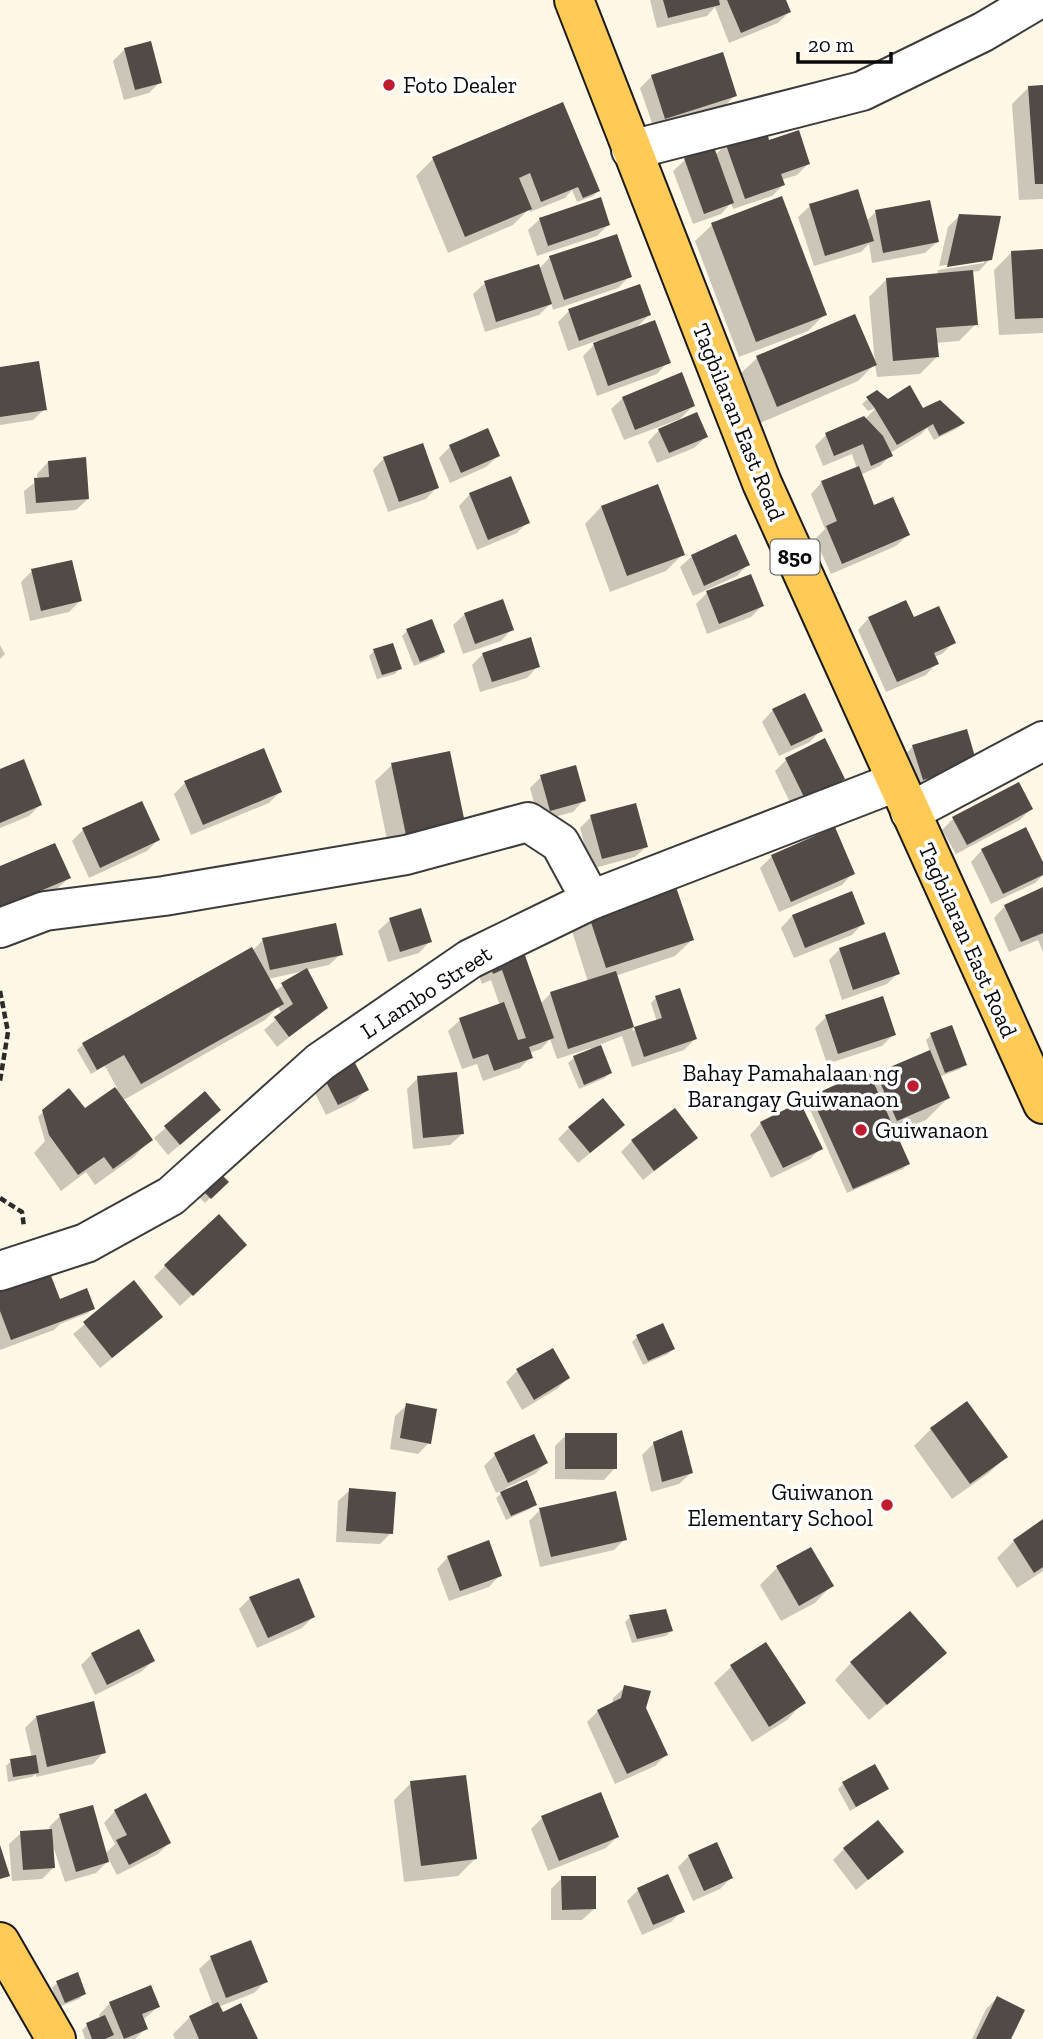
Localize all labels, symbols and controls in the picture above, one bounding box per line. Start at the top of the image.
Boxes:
scale bar [798,21,891,65]
text: 20 m [808,32,854,57]
place label: Foto Dealer [403,71,517,99]
marker: Foto Dealer [381,77,397,93]
street label: Tagbilaran East Road [687,319,792,525]
road number: 850 [770,540,820,574]
street label: Tagbilaran East Road [912,838,1024,1042]
street label: L Lambo Street [355,939,497,1045]
place label: Bahay Pamahalaan ng Barangay Guiwanaon [682,1059,899,1113]
marker: Bahay Pamahalaan ng Barangay Guiwanaon [905,1078,921,1094]
place label: Guiwanaon [875,1116,988,1144]
marker: Guiwanaon [853,1122,869,1138]
place label: Guiwanon Elementary School [688,1478,873,1532]
marker: Guiwanon Elementary School [879,1497,895,1513]

